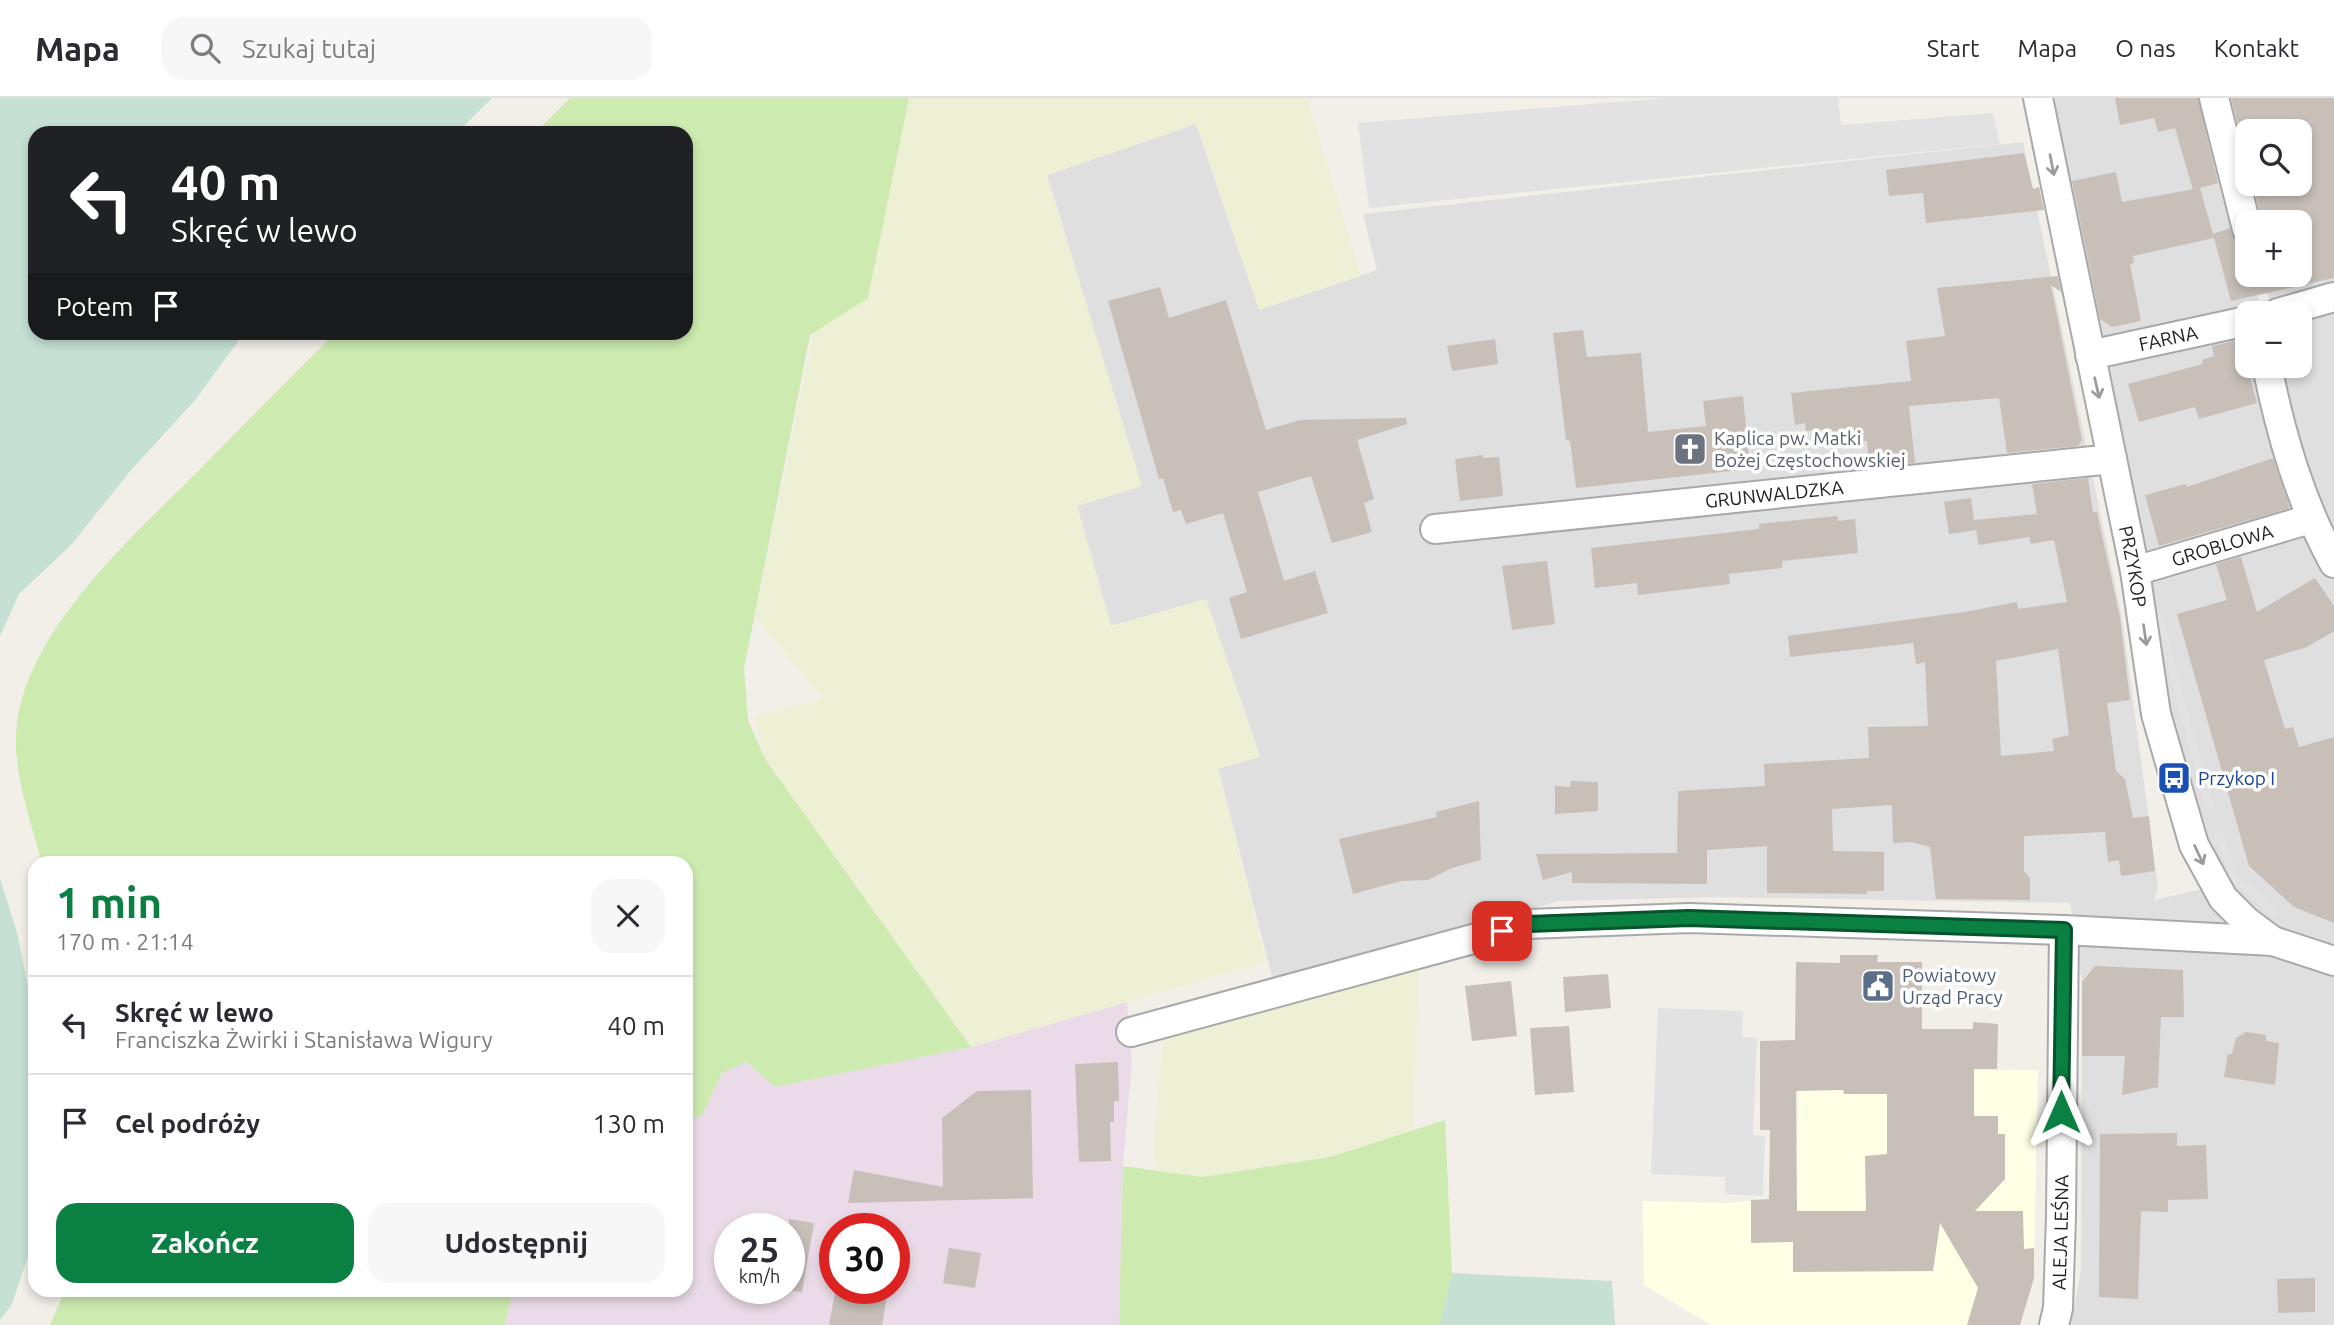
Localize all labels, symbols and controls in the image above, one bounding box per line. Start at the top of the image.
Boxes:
search box [162,17,652,80]
icon: search [186,29,224,67]
text: Mapa [35,30,120,67]
text: Szukaj tutaj [242,34,376,63]
text: Start [1927,35,1980,62]
text: Mapa [2018,35,2077,62]
text: O nas [2115,35,2176,62]
text: Kontakt [2214,35,2299,62]
map controls [2235,119,2312,378]
button: search [2235,119,2312,196]
one-way arrow [2045,153,2059,176]
icon: left [56,154,147,245]
text: 40 m [171,154,280,209]
button: + [2235,210,2312,287]
text: Skręć w lewo [171,212,358,248]
icon: arrive [147,287,185,325]
text: Potem [56,292,133,321]
button: − [2235,301,2312,378]
street label: FARNA [2137,321,2200,355]
one-way arrow [2091,376,2105,399]
place label: Kaplica pw. Matki Bożej Częstochowskiej [1714,427,1906,471]
church icon: Kaplica pw. Matki Bożej Częstochowskiej [1671,430,1709,468]
street label: GRUNWALDZKA [1704,476,1845,512]
street label: GROBLOWA [2169,519,2276,571]
street label: PRZYKOP [2115,524,2151,609]
one-way arrow [2138,623,2151,646]
bus stop icon: Przykop I [2155,759,2193,797]
place label: Przykop I [2198,767,2275,789]
one-way arrow [2193,844,2206,866]
text: 1 min [56,879,162,926]
button: close [591,879,665,953]
pin [1472,901,1532,961]
icon: arrive [1483,912,1521,950]
text: 170 m · 21:14 [56,929,194,954]
place label: Powiatowy Urząd Pracy [1902,964,2003,1008]
public building icon: Powiatowy Urząd Pracy [1859,967,1897,1005]
text: Skręć w lewo [115,998,274,1027]
icon: left [56,1006,94,1044]
text: 40 m [607,1011,665,1040]
text: Franciszka Żwirki i Stanisława Wigury [115,1027,493,1052]
position arrow [2024,1075,2098,1149]
icon: arrive [56,1104,94,1142]
text: Cel podróży [115,1109,260,1138]
text: 130 m [593,1109,665,1138]
street label: ALEJA LEŚNA [2048,1174,2072,1290]
button: Zakończ [56,1203,354,1283]
button: Udostępnij [368,1203,665,1283]
speed limit sign: 30 [819,1213,910,1304]
text: 25 [740,1229,779,1269]
text: km/h [739,1266,780,1286]

